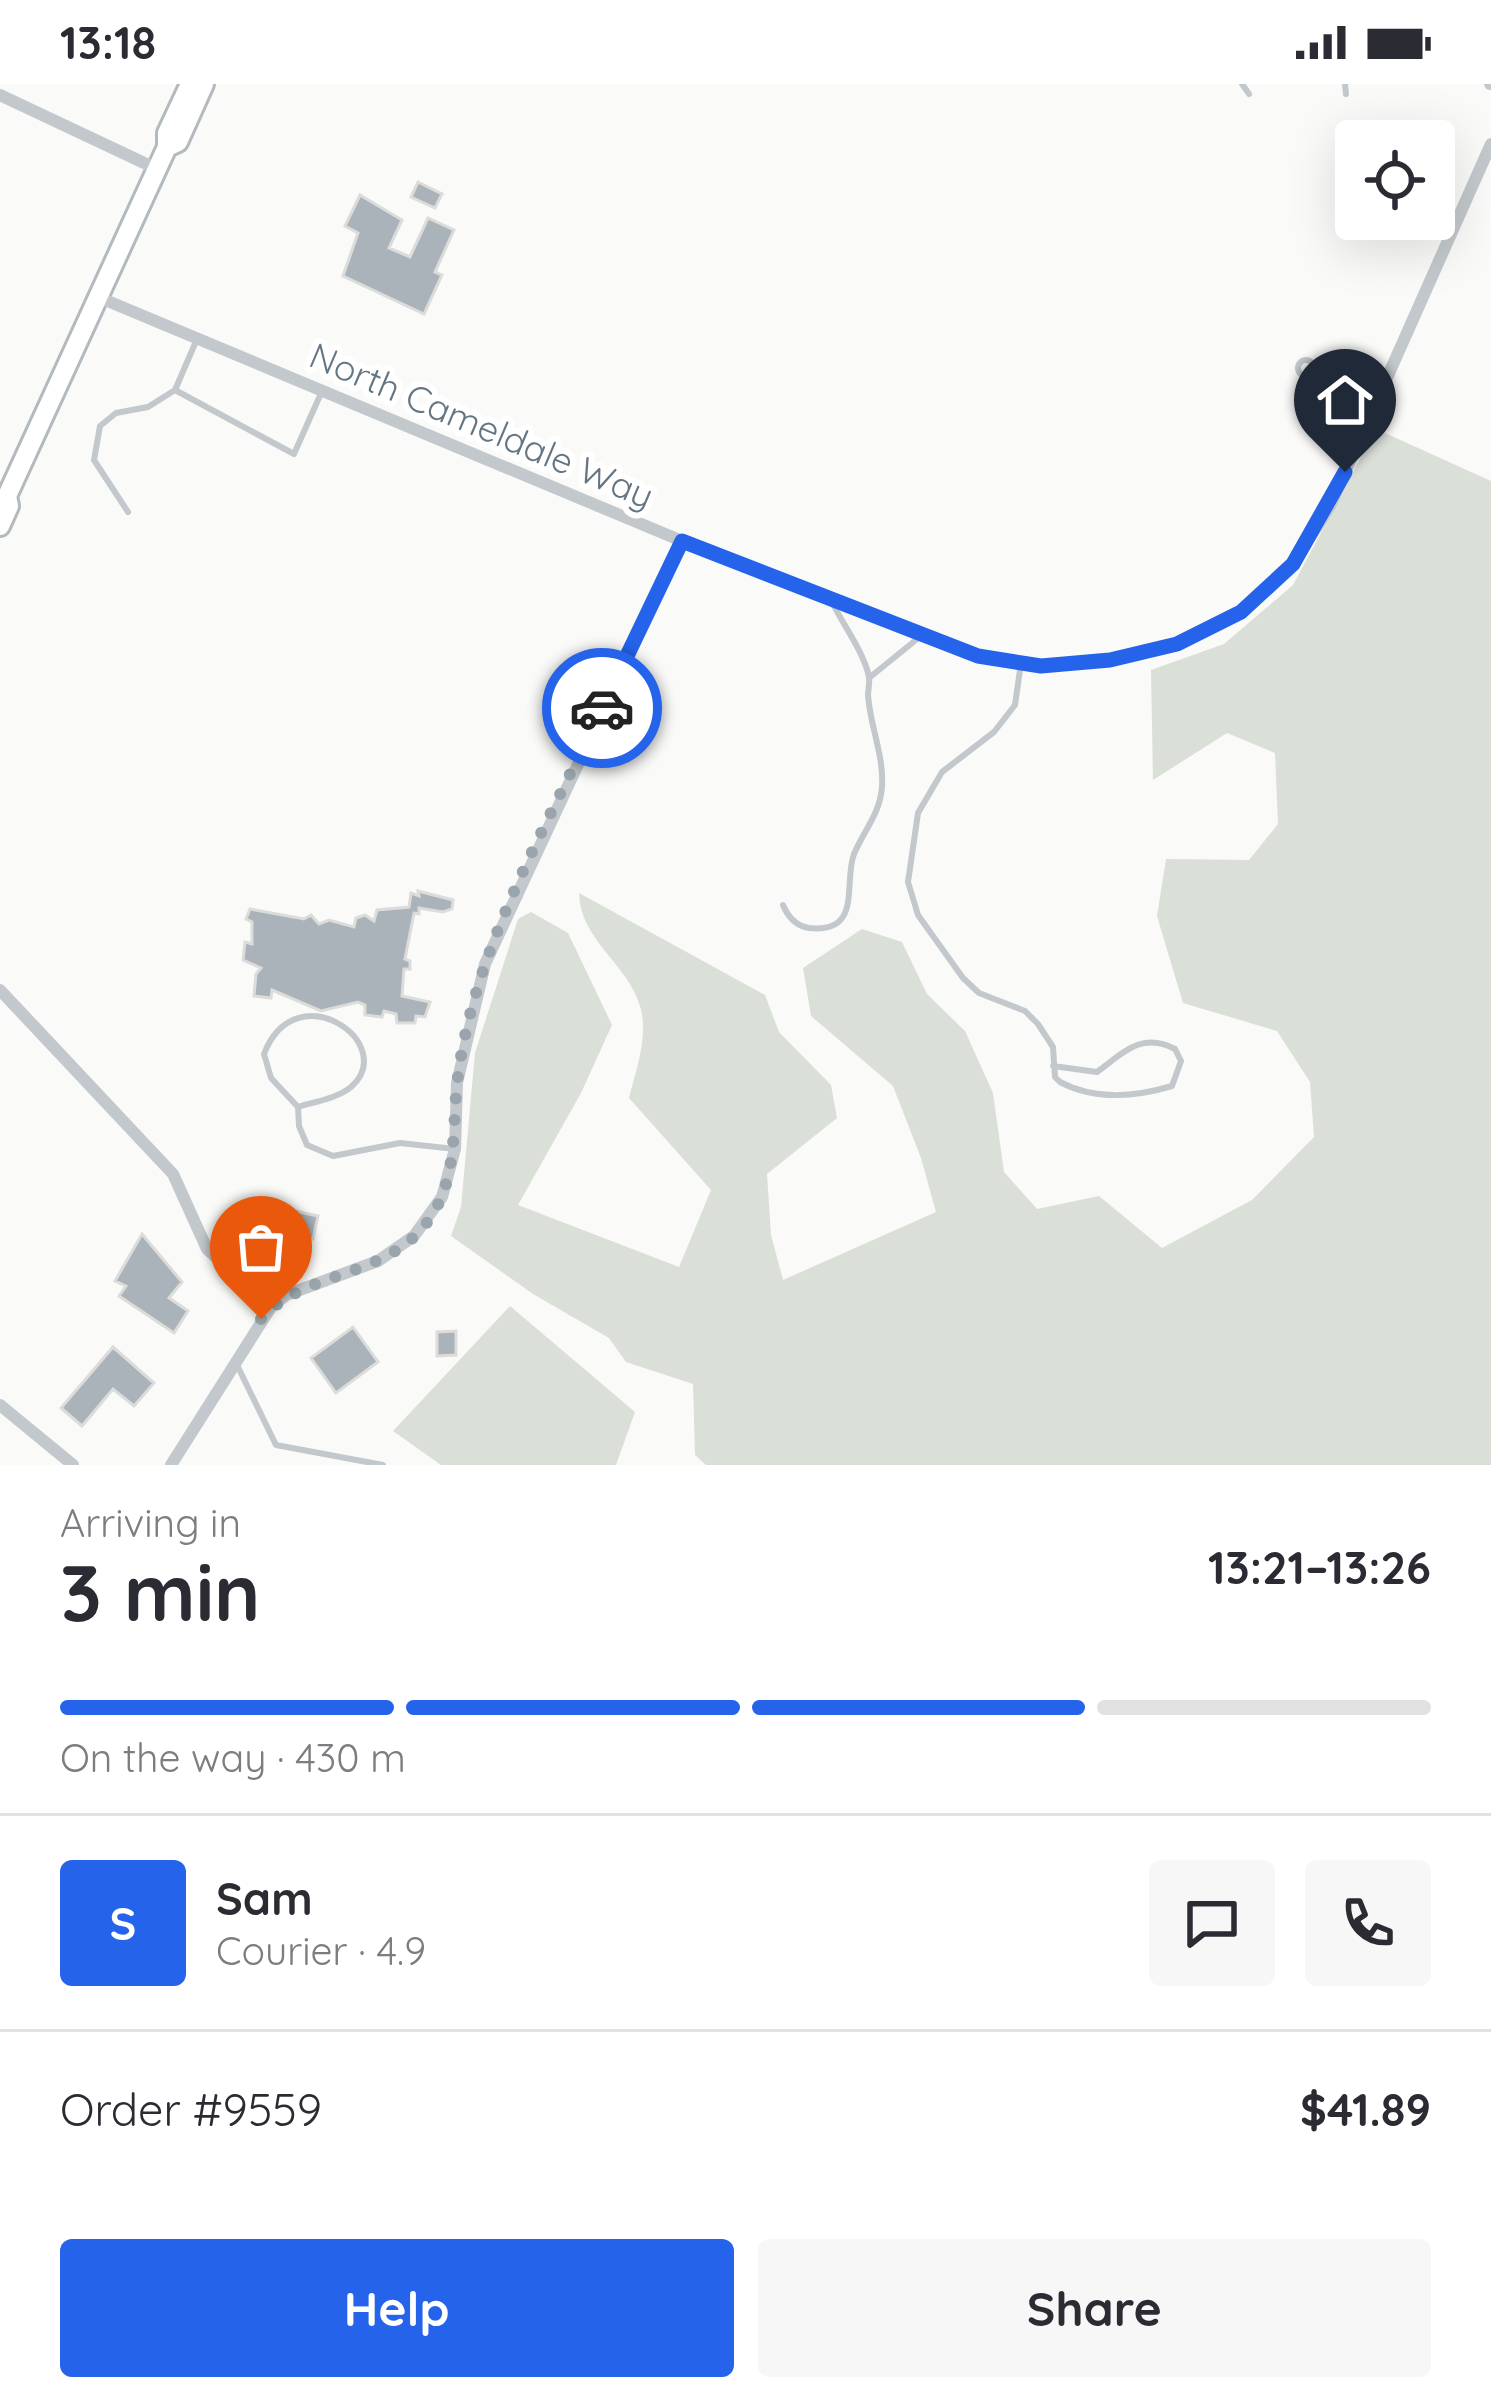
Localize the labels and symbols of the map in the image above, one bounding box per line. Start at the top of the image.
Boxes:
street label: North Cameldale Way [303,332,661,518]
pin [1294,349,1396,472]
courier [542,648,662,768]
pin [210,1196,312,1319]

